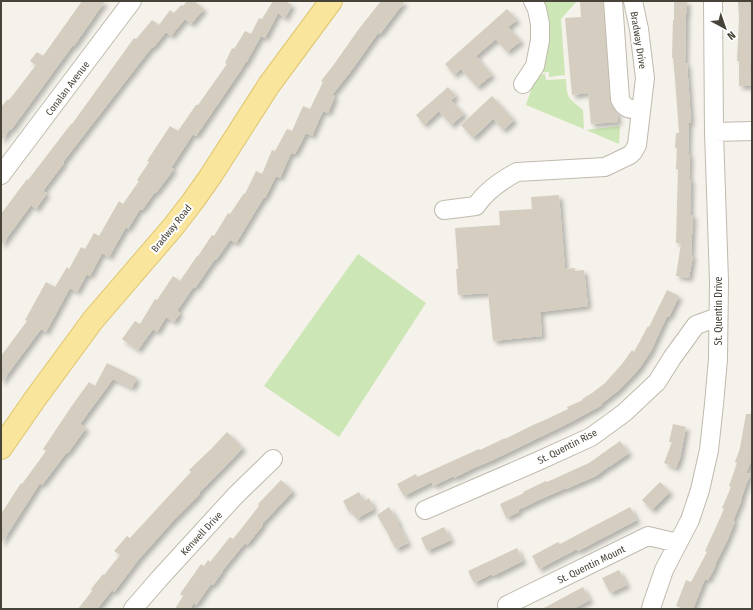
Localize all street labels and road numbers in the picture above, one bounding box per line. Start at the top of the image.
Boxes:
street label: Bradway Drive [628,11,648,70]
street label: Conalan Avenue [43,59,92,118]
street label: Bradway Road [149,202,195,255]
street label: St. Quentin Drive [713,276,725,346]
street label: St. Quentin Rise [536,427,599,467]
street label: Kenwell Drive [178,509,225,558]
street label: St. Quentin Mount [556,543,628,587]

